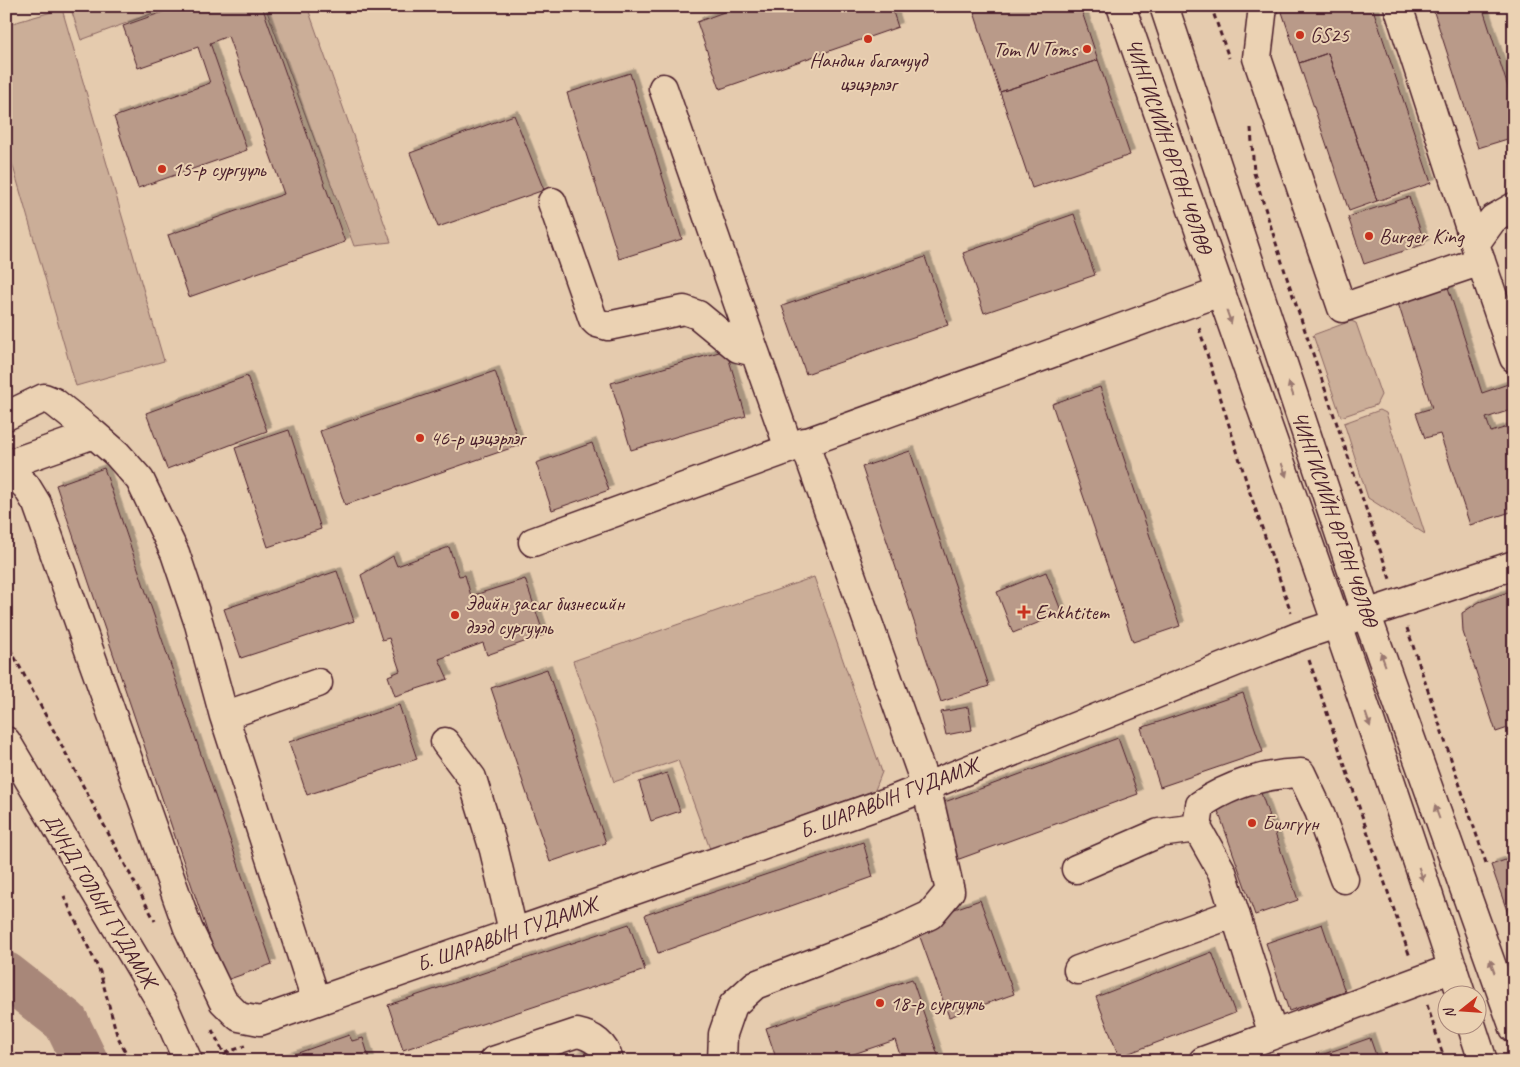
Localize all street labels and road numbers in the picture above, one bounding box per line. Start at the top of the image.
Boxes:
street label: ЧИНГИСИЙН ӨРГӨН ЧӨЛӨӨ [1120,35,1219,259]
street label: ЧИНГИСИЙН ӨРГӨН ЧӨЛӨӨ [1286,408,1385,632]
street label: Б. ШАРАВЫН ГУДАМЖ [796,751,986,844]
street label: ДУНД ГОЛЫН ГУДАМЖ [37,808,165,996]
street label: Б. ШАРАВЫН ГУДАМЖ [413,890,604,977]

